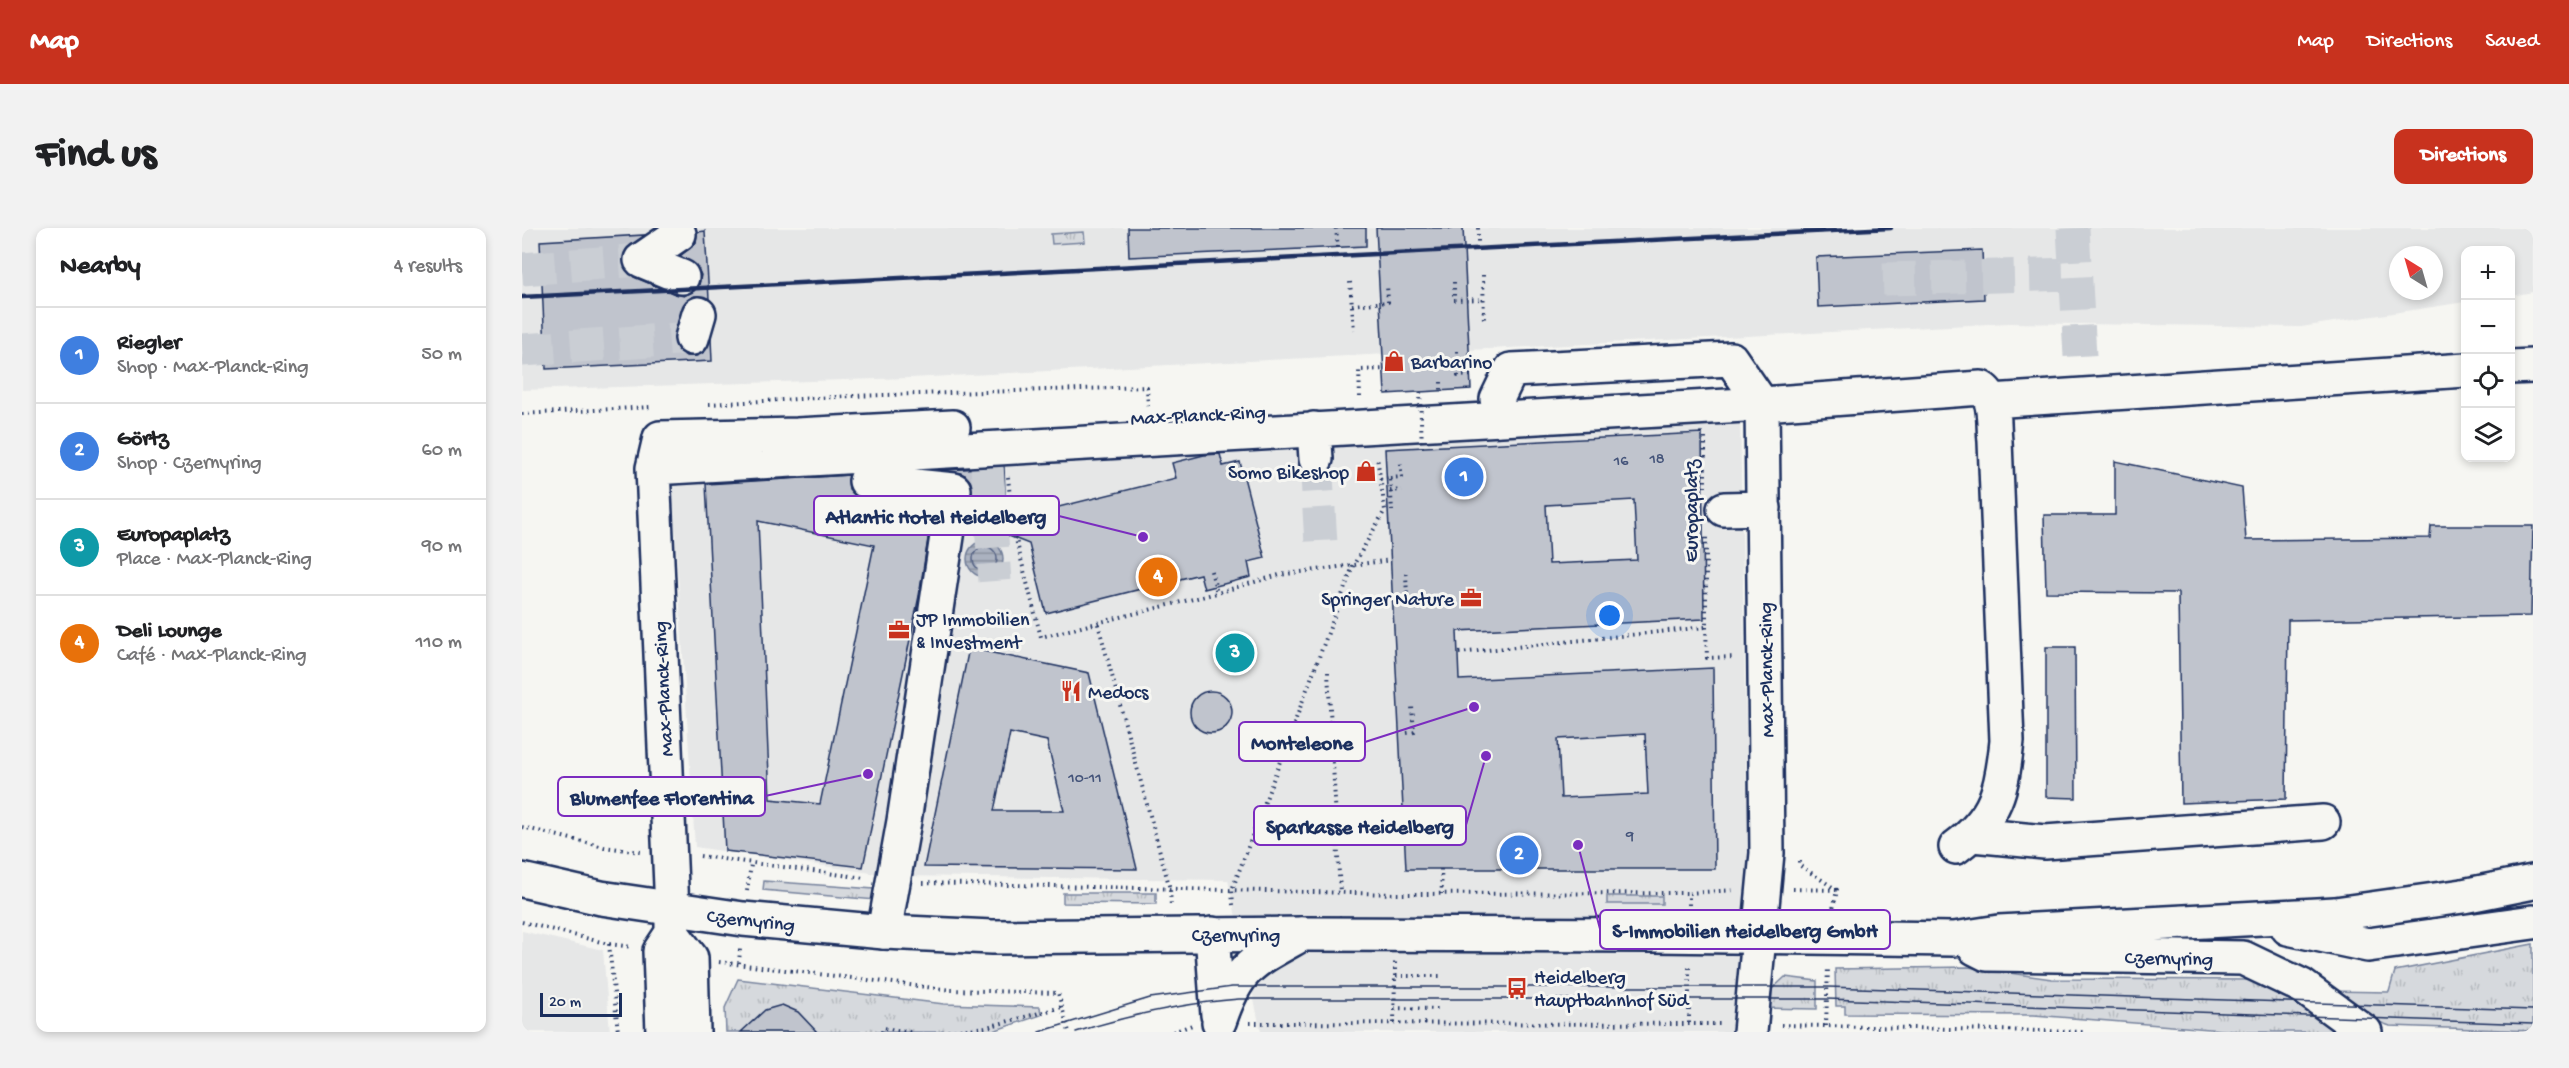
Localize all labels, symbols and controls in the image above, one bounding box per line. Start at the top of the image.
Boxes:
text: Map [30,26,79,59]
text: Map [2297,30,2334,55]
text: Directions [2367,30,2452,55]
text: Saved [2485,30,2539,55]
button: Directions [2394,129,2533,184]
text: Find us [36,132,156,181]
north arrow [2389,246,2443,300]
map controls [2461,246,2515,462]
button: + [2461,246,2515,300]
text: Nearby [60,252,141,283]
text: 4 results [394,256,462,279]
button: − [2461,300,2515,354]
text: Riegler [117,331,181,357]
text: 1 [75,344,84,367]
text: 50 m [421,344,462,367]
shop icon: Barbarino [1382,349,1406,373]
place label: Barbarino [1410,353,1492,376]
button: locate [2461,354,2515,408]
text: Shop · Max-Planck-Ring [117,357,309,380]
street label: Max-Planck-Ring [1130,402,1266,433]
button: layers [2461,408,2515,462]
text: Görtz [117,427,169,453]
text: 2 [75,440,84,463]
text: 60 m [422,440,462,463]
house number: 18 [1648,451,1665,470]
text: Shop · Czernyring [117,453,262,476]
house number: 16 [1613,453,1629,472]
pin: 1 [1444,454,1484,500]
shop icon: Somo Bikeshop [1354,459,1378,483]
street label: Europaplatz [1682,459,1705,562]
place label: Somo Bikeshop [1228,463,1349,486]
callout: Atlantic Hotel Heidelberg [814,496,1059,535]
text: Atlantic Hotel Heidelberg [825,507,1046,532]
text: Europaplatz [117,523,230,549]
text: 3 [74,536,85,559]
text: 90 m [422,536,462,559]
text: Place · Max-Planck-Ring [117,549,312,572]
pin: 4 [1138,554,1178,600]
office icon: Springer Nature [1459,586,1483,610]
place label: Springer Nature [1321,590,1455,613]
your location [1595,601,1624,630]
street label: Max-Planck-Ring [1756,602,1781,738]
place label: JP Immobilien & Investment [916,610,1030,656]
office icon: JP Immobilien & Investment [887,618,911,642]
text: Deli Lounge [117,619,222,645]
street label: Max-Planck-Ring [650,621,681,757]
pin: 3 [1216,630,1254,676]
text: 4 [75,632,84,655]
text: 110 m [416,632,462,655]
text: Café · Max-Planck-Ring [117,645,307,668]
restaurant icon: Medocs [1059,679,1083,703]
place label: Medocs [1088,683,1149,706]
callout: Monteleone [1239,722,1365,761]
text: Monteleone [1251,733,1354,758]
house number: 10-11 [1067,770,1102,789]
callout: Blumenfee Florentina [558,777,765,816]
text: Blumenfee Florentina [569,788,755,813]
callout: Sparkasse Heidelberg [1254,806,1466,845]
text: Sparkasse Heidelberg [1266,817,1454,842]
house number: 9 [1625,828,1634,847]
pin: 2 [1500,832,1538,878]
street label: Czernyring [705,906,796,939]
callout: S-Immobilien Heidelberg GmbH [1600,910,1890,949]
text: S-Immobilien Heidelberg GmbH [1612,921,1879,946]
street label: Czernyring [1192,926,1280,949]
street label: Czernyring [2124,948,2213,973]
place label: Heidelberg Hauptbahnhof Süd [1534,968,1690,1014]
bus stop icon: Heidelberg Hauptbahnhof Süd [1505,976,1529,1000]
scale bar [540,990,622,1018]
text: 20 m [549,994,581,1013]

